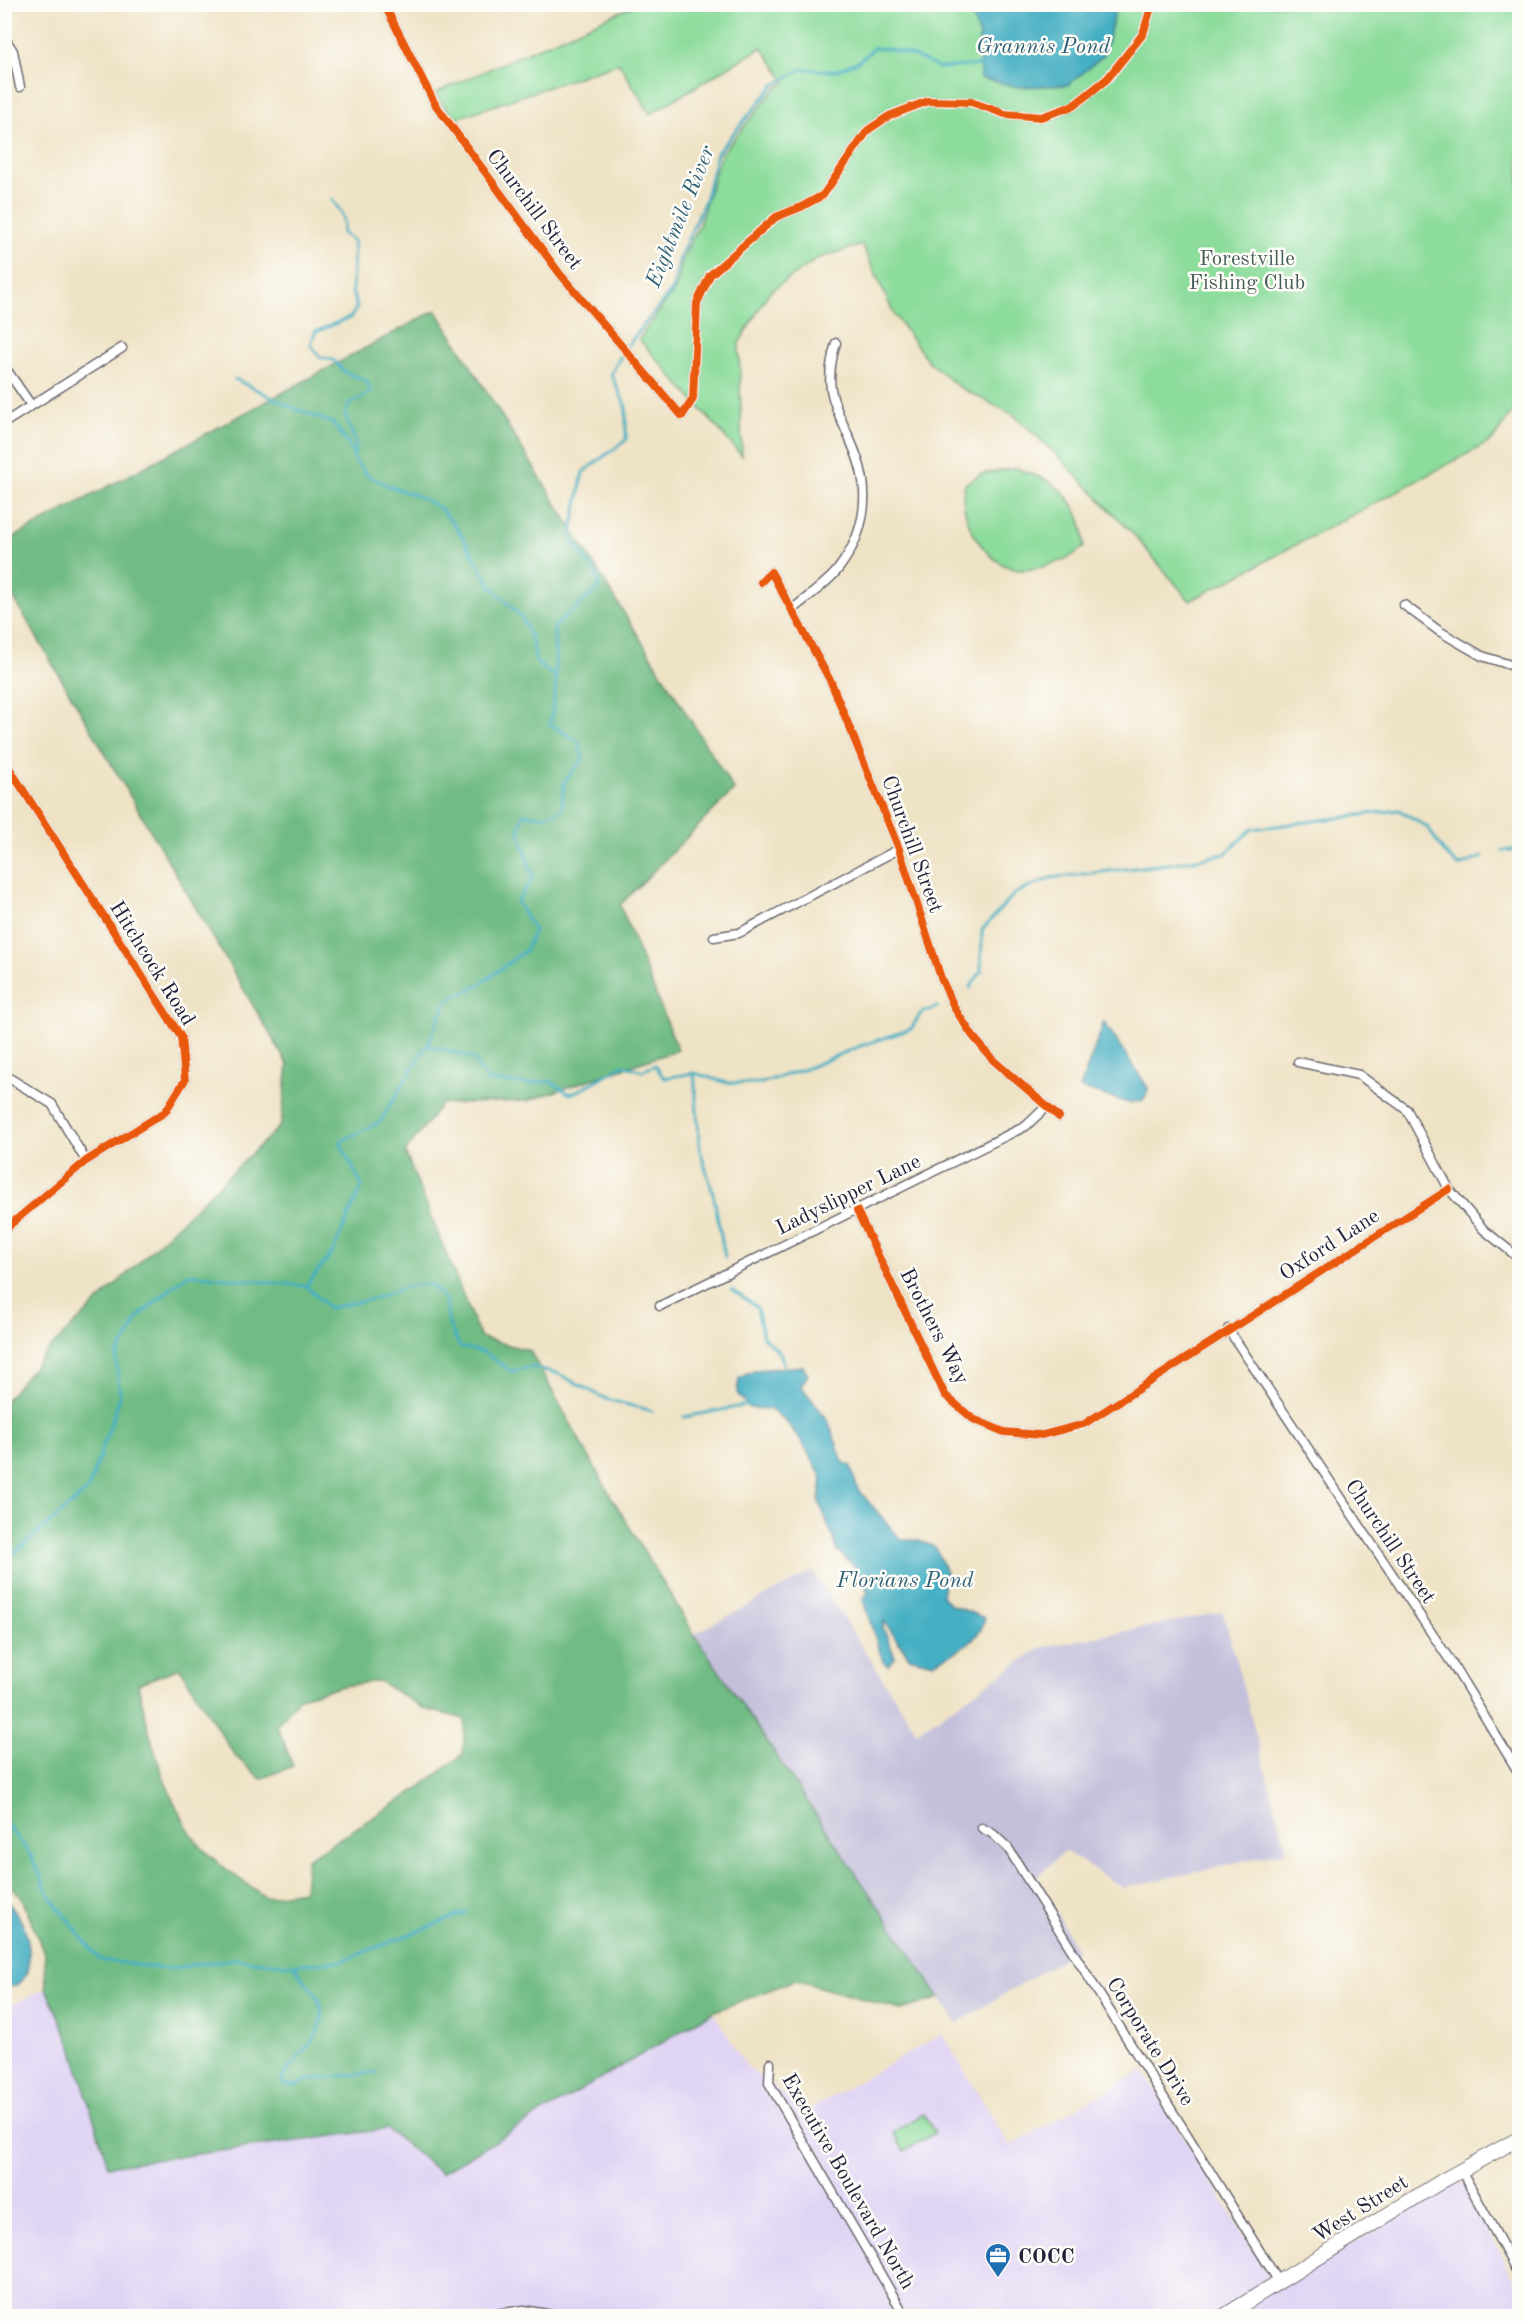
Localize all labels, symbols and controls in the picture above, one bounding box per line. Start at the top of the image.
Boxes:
water label: Grannis Pond [976,36,1110,58]
water label: Eightmile River [642,142,719,291]
street label: Churchill Street [482,146,586,274]
park label: Forestville Fishing Club [1189,249,1305,294]
street label: Churchill Street [877,773,946,916]
street label: Hitchcock Road [105,898,198,1030]
street label: Ladyslipper Lane [773,1151,924,1239]
street label: Oxford Lane [1276,1205,1383,1285]
street label: Brothers Way [895,1265,972,1388]
street label: Churchill Street [1341,1476,1439,1608]
water label: Florians Pond [836,1570,974,1592]
street label: Corporate Drive [1102,1974,1198,2110]
street label: Executive Boulevard North [777,2070,918,2293]
street label: West Street [1309,2172,1412,2247]
office icon: COCC [983,2241,1013,2279]
place label: COCC [1018,2247,1075,2268]

